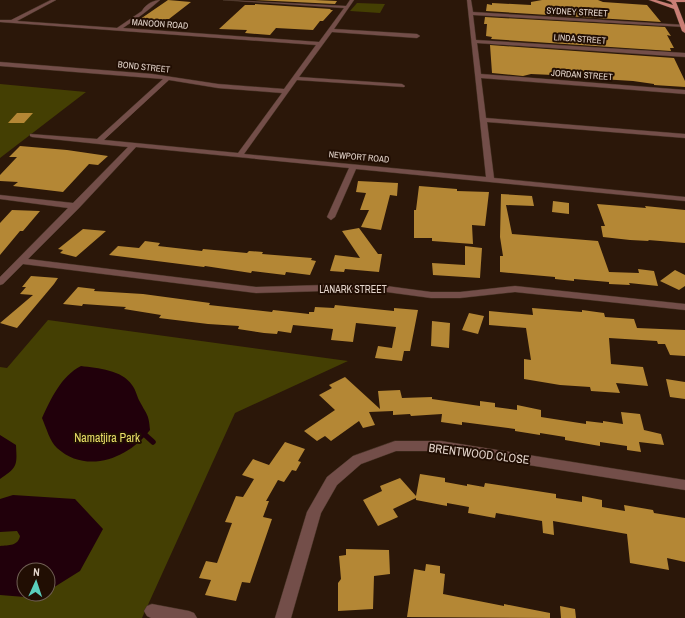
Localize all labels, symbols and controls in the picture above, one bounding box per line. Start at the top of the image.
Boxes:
street label: SYDNEY STREET [546,4,608,20]
street label: MANOON ROAD [131,16,189,32]
street label: LINDA STREET [553,31,607,47]
street label: BOND STREET [117,58,171,76]
street label: JORDAN STREET [551,67,614,83]
street label: NEWPORT ROAD [328,148,390,166]
street label: LANARK STREET [319,283,387,296]
park label: Namatjira Park [74,430,140,446]
street label: BRENTWOOD CLOSE [428,440,530,468]
north arrow [16,562,56,602]
text: N [33,565,40,579]

